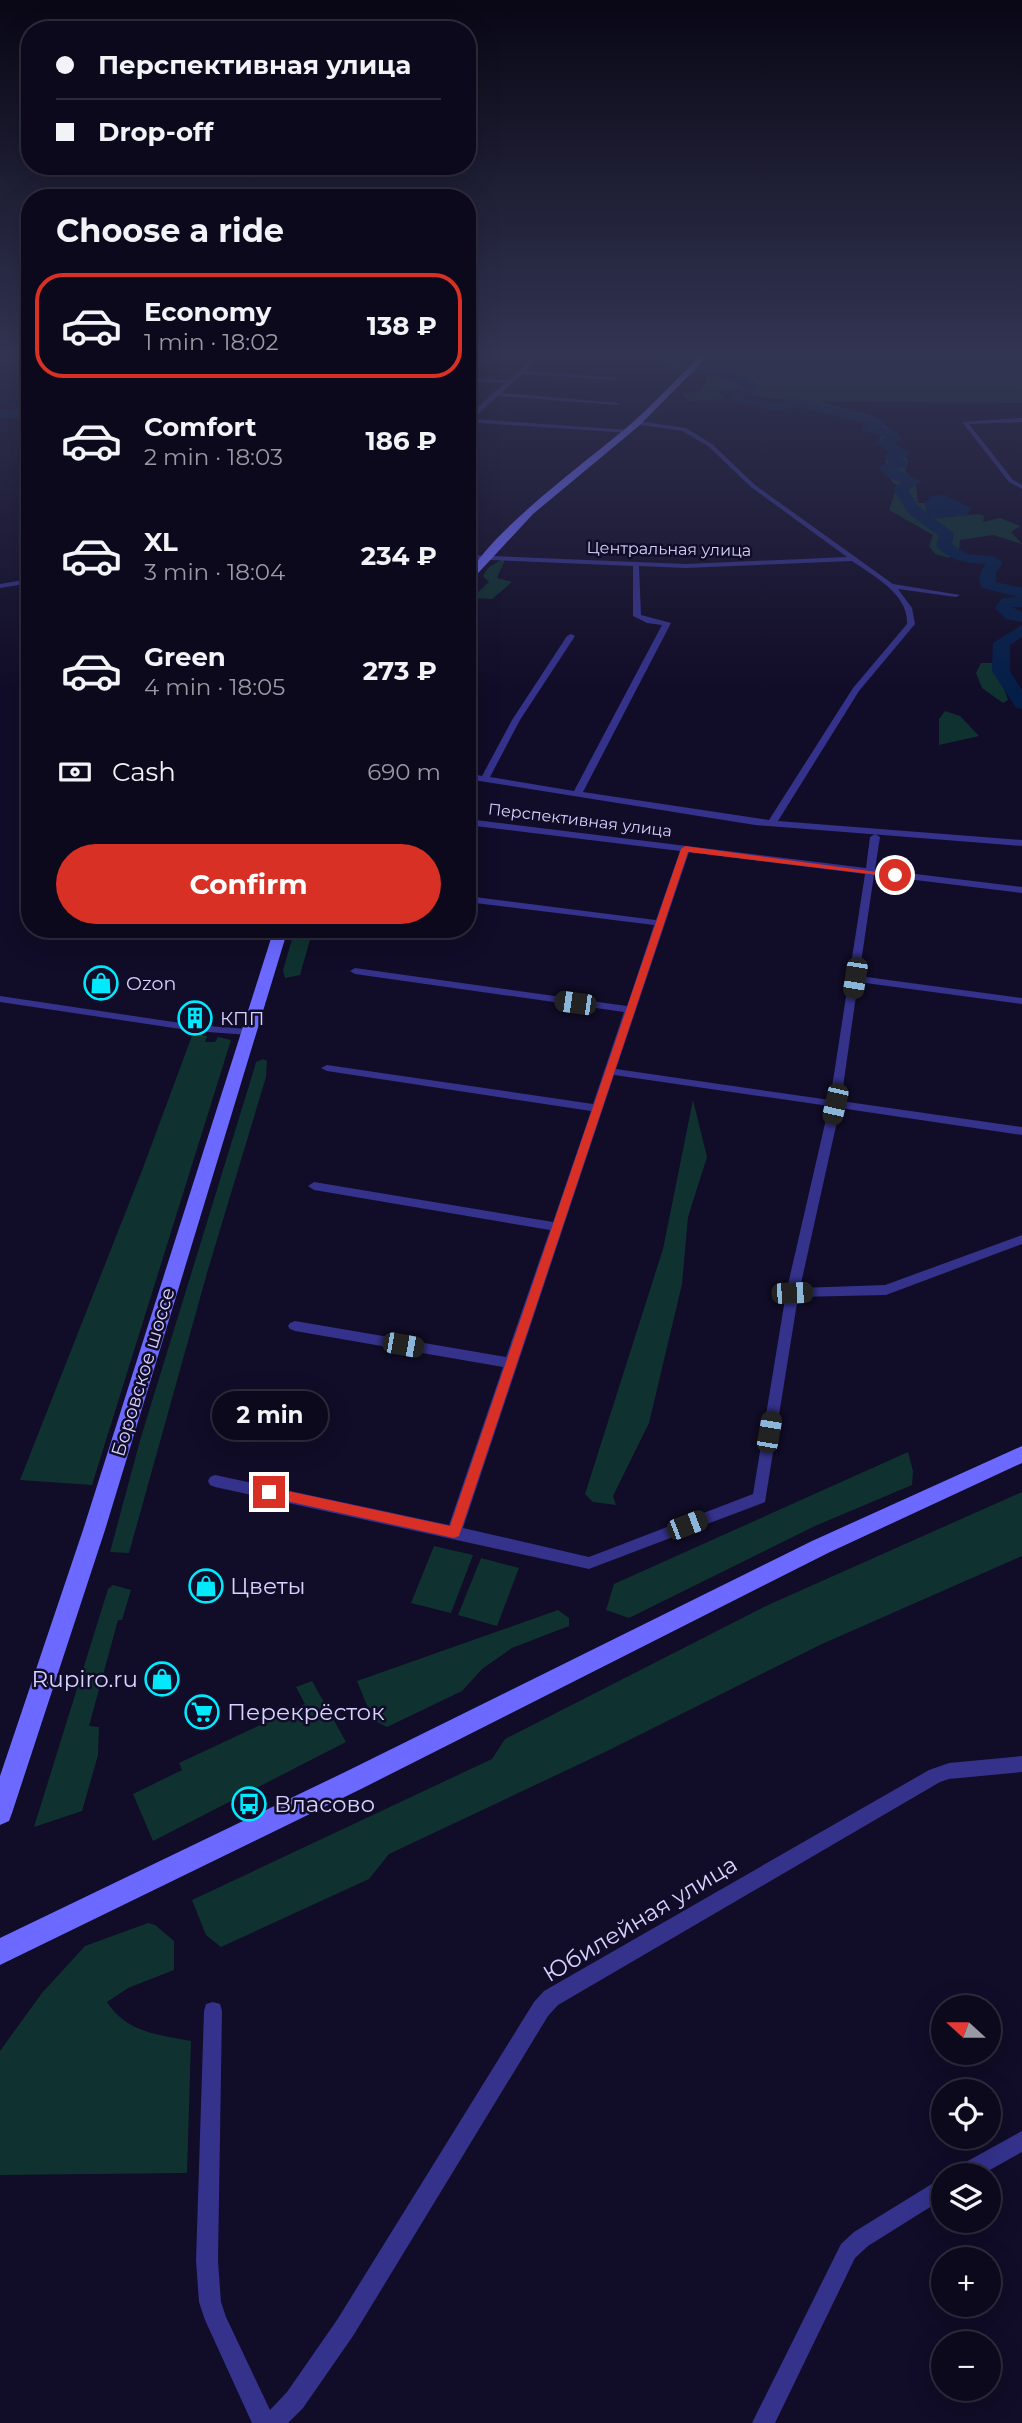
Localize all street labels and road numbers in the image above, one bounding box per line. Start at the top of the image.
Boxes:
street label: Центральная улица [587,538,751,560]
street label: Перспективная улица [487,799,673,841]
street label: Боровское шоссе [106,1285,180,1459]
street label: Юбилейная улица [538,1850,742,1988]

